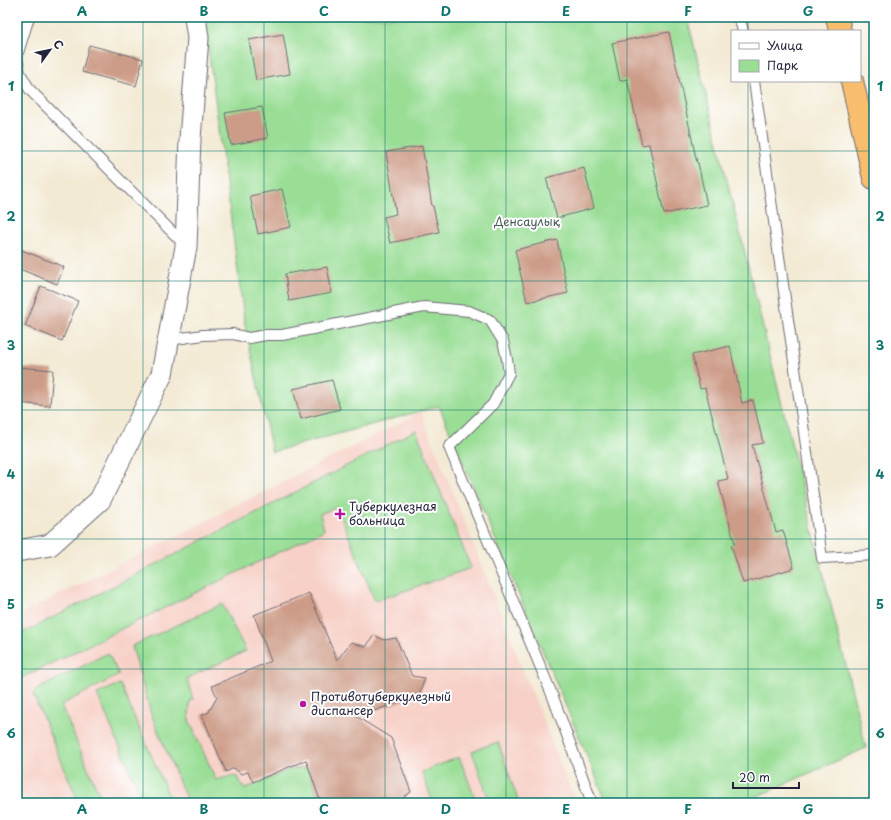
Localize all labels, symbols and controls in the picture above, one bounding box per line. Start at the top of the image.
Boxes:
text: A [77,1,87,20]
text: B [200,1,209,20]
text: C [319,1,329,20]
text: D [441,1,451,20]
text: E [562,1,570,20]
text: F [684,1,692,20]
text: G [803,1,813,20]
north arrow [30,30,70,70]
legend [731,30,861,82]
text: С [49,36,68,52]
text: Улица [767,36,803,54]
text: Парк [767,56,799,74]
text: 1 [8,76,14,95]
text: 1 [877,76,883,95]
text: 2 [6,206,16,225]
text: 2 [875,206,885,225]
park label: Денсаулық [493,212,561,230]
text: 3 [7,335,16,354]
text: 3 [876,335,885,354]
text: 4 [7,464,16,483]
text: 4 [876,464,885,483]
place label: Туберкулезная больница [349,497,437,529]
marker: Туберкулезная больница [334,508,346,520]
text: 5 [7,594,15,613]
text: 5 [876,594,884,613]
place label: Противотуберкулезный диспансер [311,687,451,719]
marker: Противотуберкулезный диспансер [298,699,308,709]
text: 6 [6,723,16,742]
text: 6 [875,723,885,742]
scale bar [733,764,799,790]
text: 20 m [739,768,770,786]
text: A [77,799,87,818]
text: B [200,799,209,818]
text: C [319,799,329,818]
text: D [441,799,451,818]
text: E [562,799,570,818]
text: F [684,799,692,818]
text: G [803,799,813,818]

